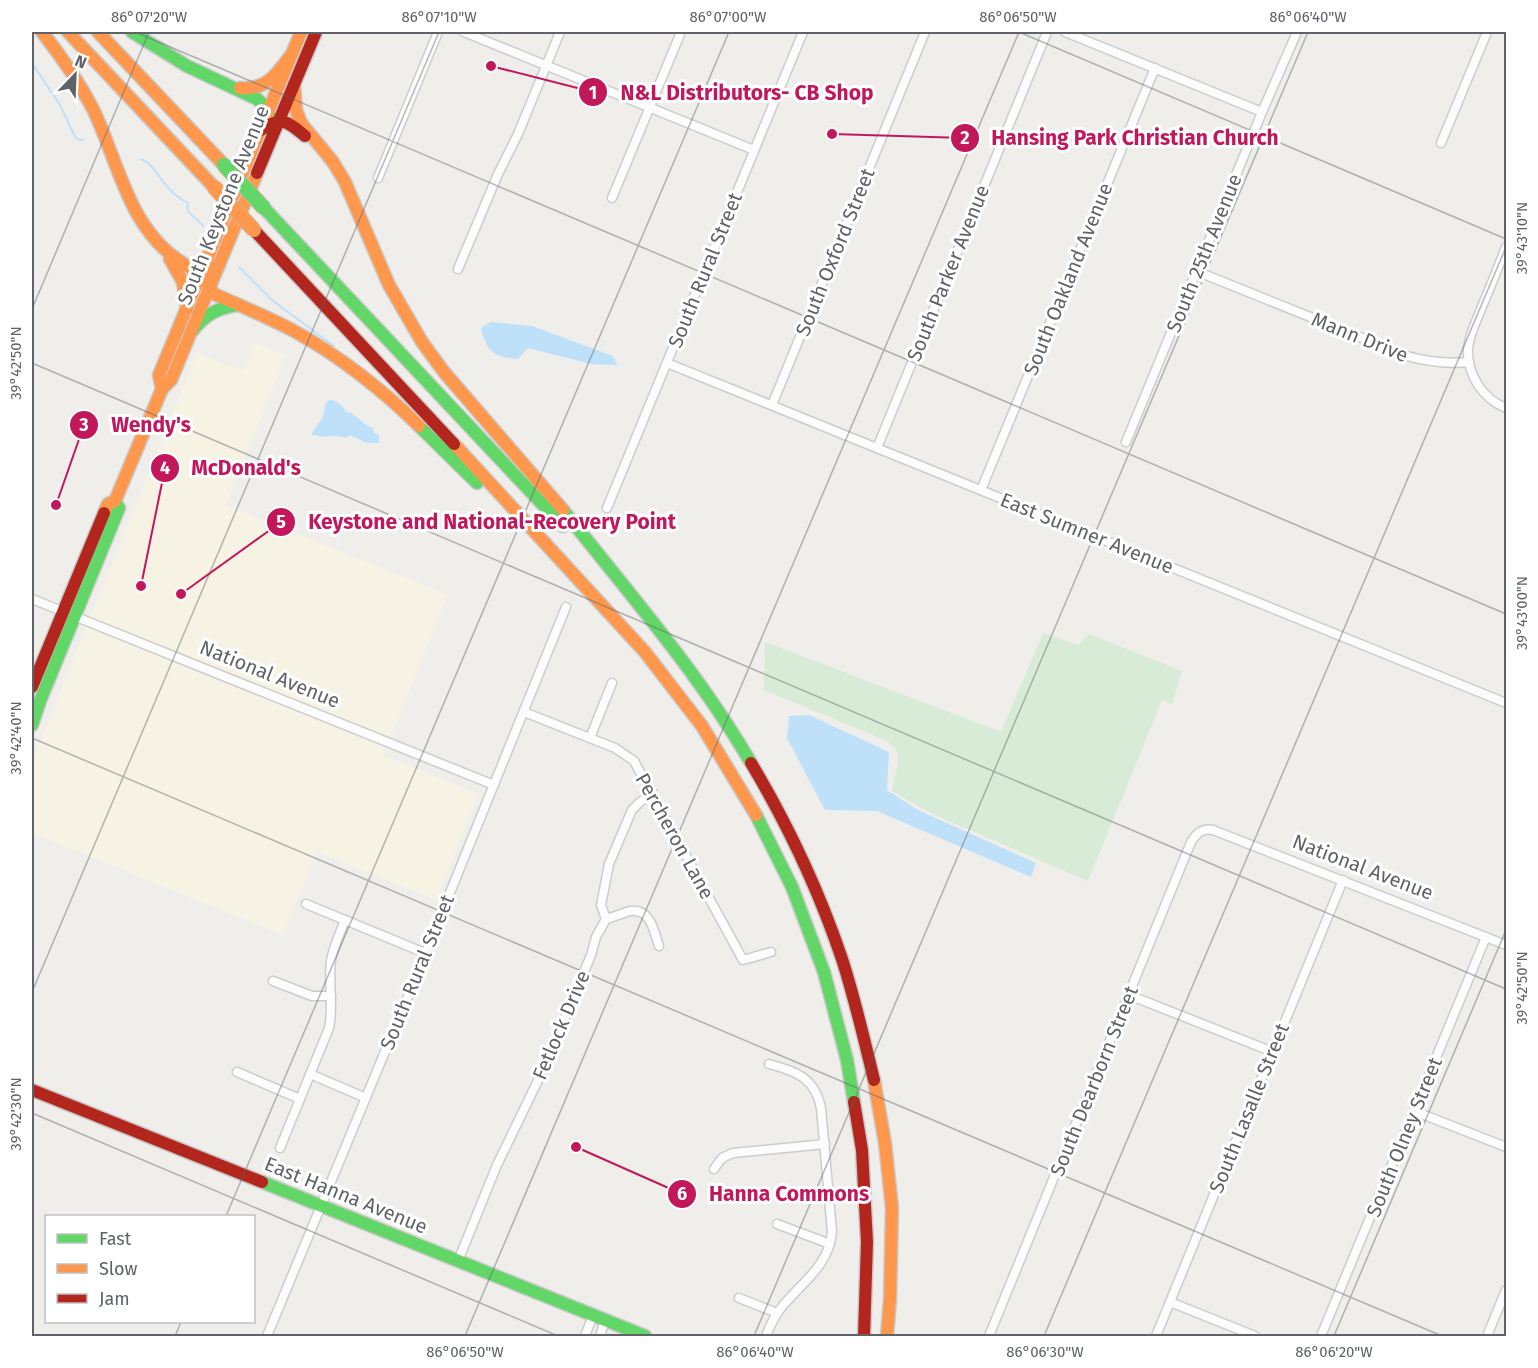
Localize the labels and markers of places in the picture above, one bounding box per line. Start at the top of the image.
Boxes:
callout: N&L Distributors- CB Shop [578,73,885,112]
callout: Hansing Park Christian Church [950,118,1291,157]
callout: Wendy's [69,405,203,444]
callout: McDonald's [150,448,313,487]
callout: Keystone and National-Recovery Point [266,502,688,541]
callout: Hanna Commons [667,1174,881,1213]

